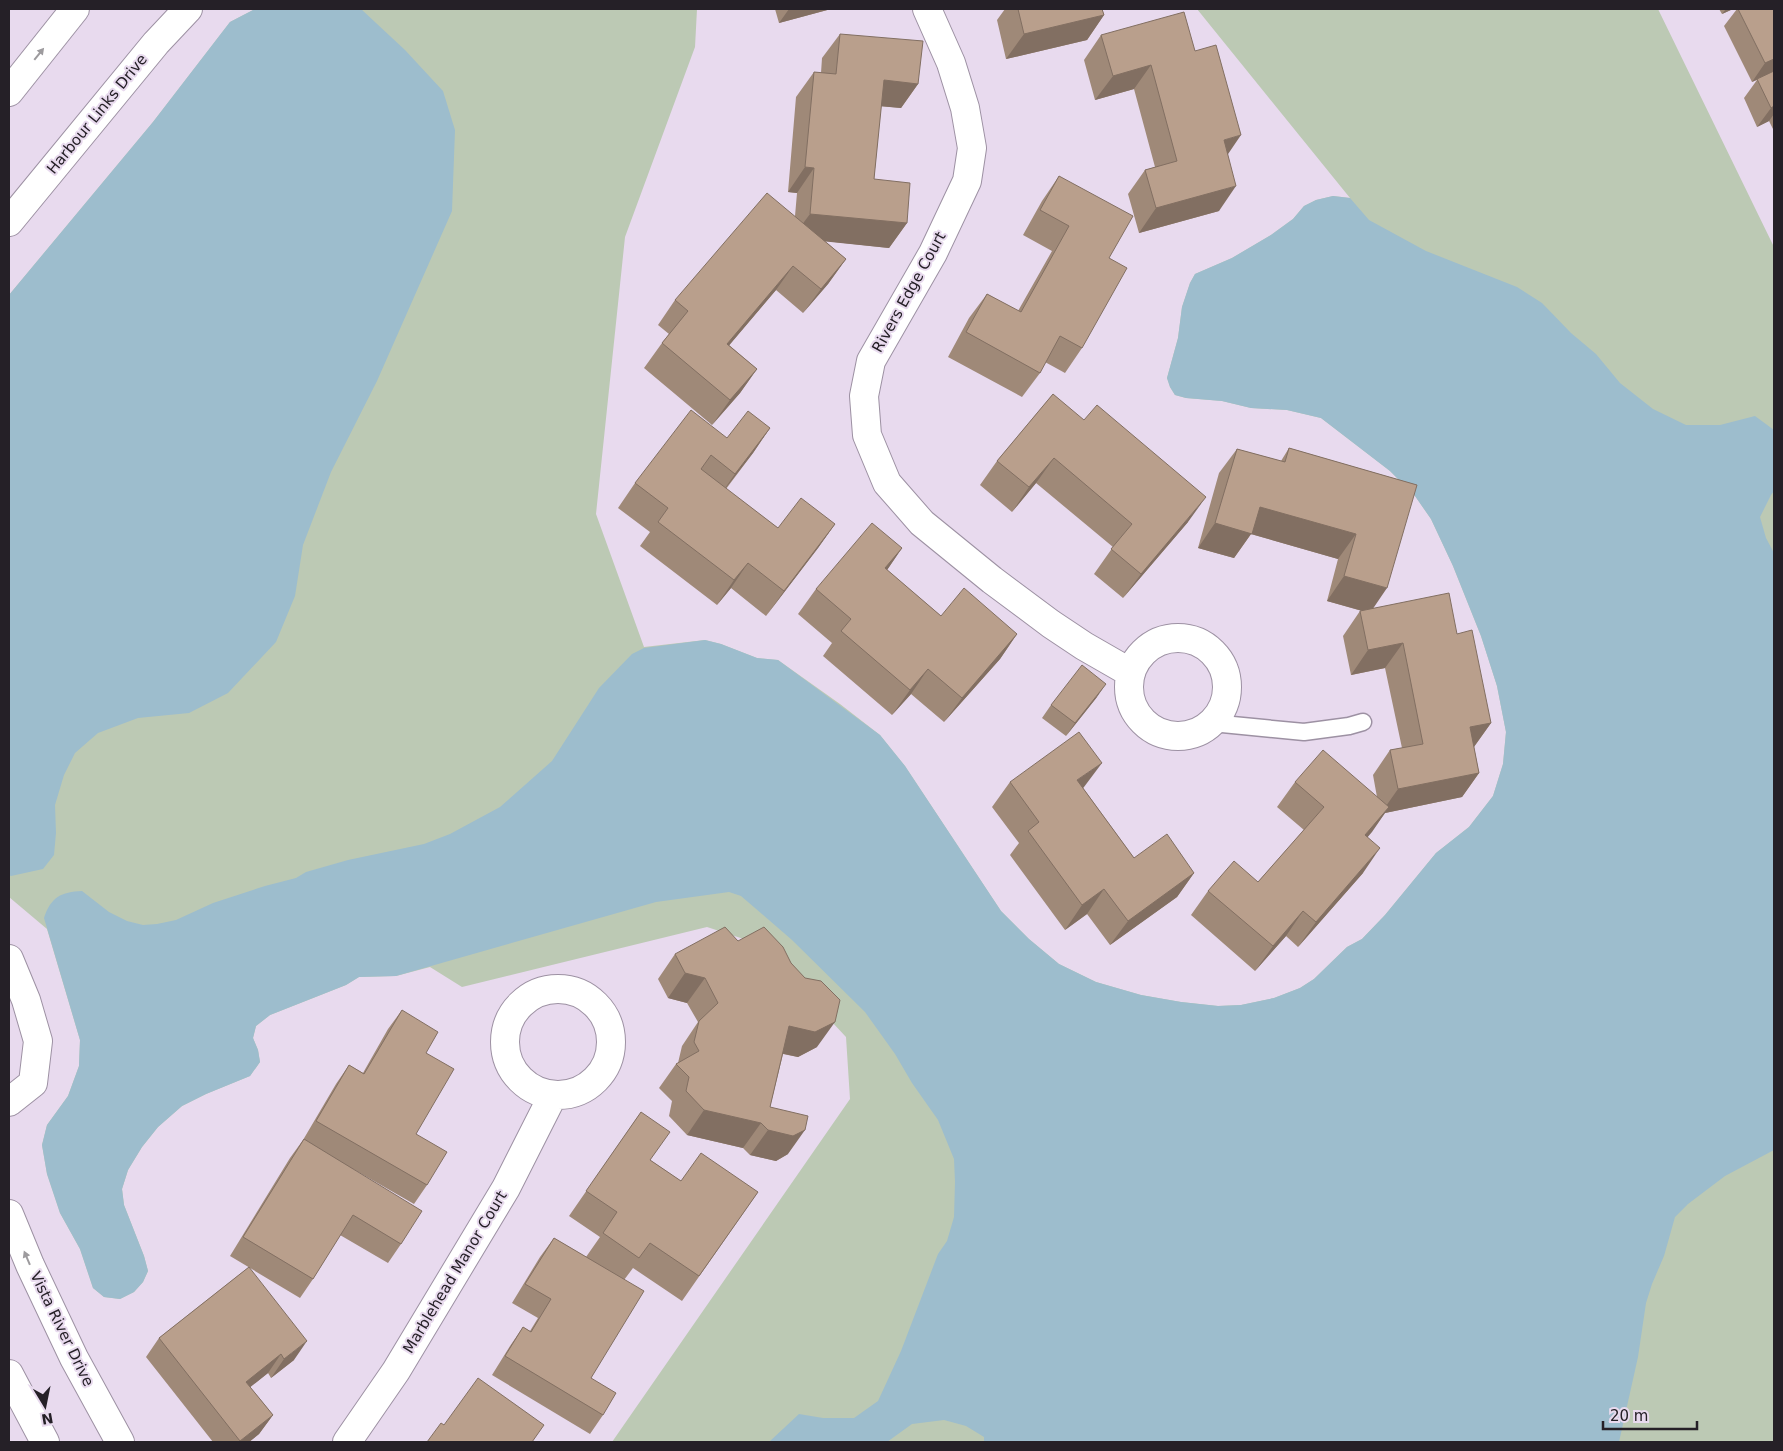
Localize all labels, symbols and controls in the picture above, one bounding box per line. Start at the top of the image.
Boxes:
one-way arrow [34,47,45,60]
street label: Harbour Links Drive [43,50,151,178]
street label: Rivers Edge Court [868,228,950,355]
street label: Marblehead Manor Court [399,1187,511,1357]
one-way arrow [23,1251,31,1265]
street label: Vista River Drive [26,1269,98,1389]
north arrow [20,1381,70,1431]
scale bar [1603,1398,1697,1430]
text: 20 m [1610,1407,1648,1425]
text: N [40,1410,54,1428]

